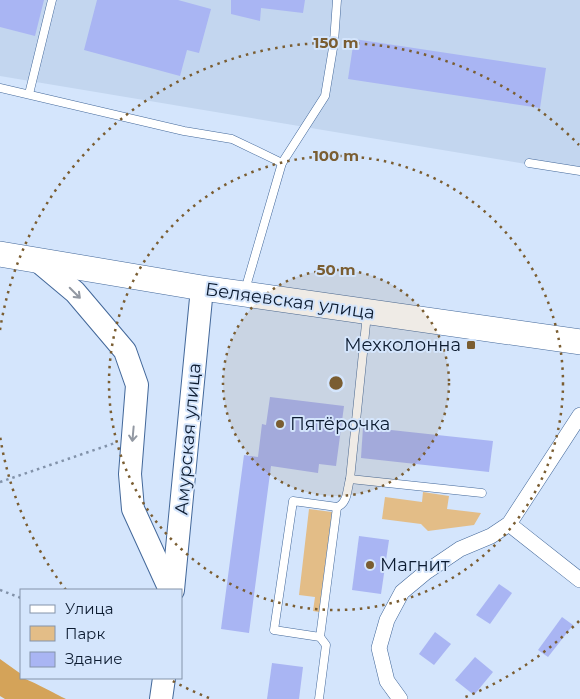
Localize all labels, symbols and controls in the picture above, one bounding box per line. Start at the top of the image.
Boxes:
text: 150 m [314,33,358,52]
text: 100 m [313,146,359,165]
text: 50 m [316,260,356,279]
street label: Беляевская улица [204,278,376,324]
one-way arrow [68,286,80,298]
place label: Мехколонна [344,334,461,356]
marker: Мехколонна [465,339,477,351]
street label: Амурская улица [170,362,206,516]
centre of rings [327,374,345,392]
place label: Пятёрочка [290,413,390,435]
marker: Пятёрочка [274,418,286,430]
one-way arrow [128,426,137,442]
place label: Магнит [380,554,450,576]
marker: Магнит [364,559,376,571]
legend [20,589,182,679]
text: Улица [65,599,113,618]
text: Парк [65,624,105,643]
text: Здание [65,649,123,668]

